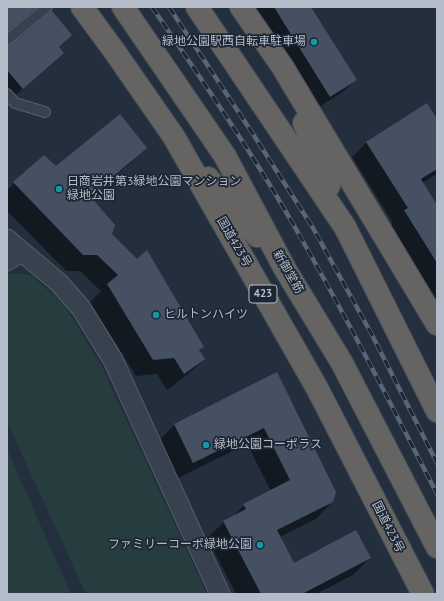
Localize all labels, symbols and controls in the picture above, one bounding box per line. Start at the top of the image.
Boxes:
place label: 緑地公園駅西自転車駐車場 [162,35,306,49]
marker: 緑地公園駅西自転車駐車場 [309,37,319,47]
place label: 日商岩井第3緑地公園マンション 緑地公園 [67,175,242,203]
marker: 日商岩井第3緑地公園マンション 緑地公園 [54,184,64,194]
street label: 国道423号 [214,214,254,270]
street label: 新御堂筋 [270,248,306,296]
road number: 423 [249,285,277,303]
place label: ヒルトンハイツ [164,308,248,322]
marker: ヒルトンハイツ [151,310,161,320]
place label: 緑地公園コーポラス [214,438,322,452]
marker: 緑地公園コーポラス [201,440,211,450]
street label: 国道423号 [369,499,407,555]
place label: ファミリーコーポ緑地公園 [108,538,252,552]
marker: ファミリーコーポ緑地公園 [255,540,265,550]

